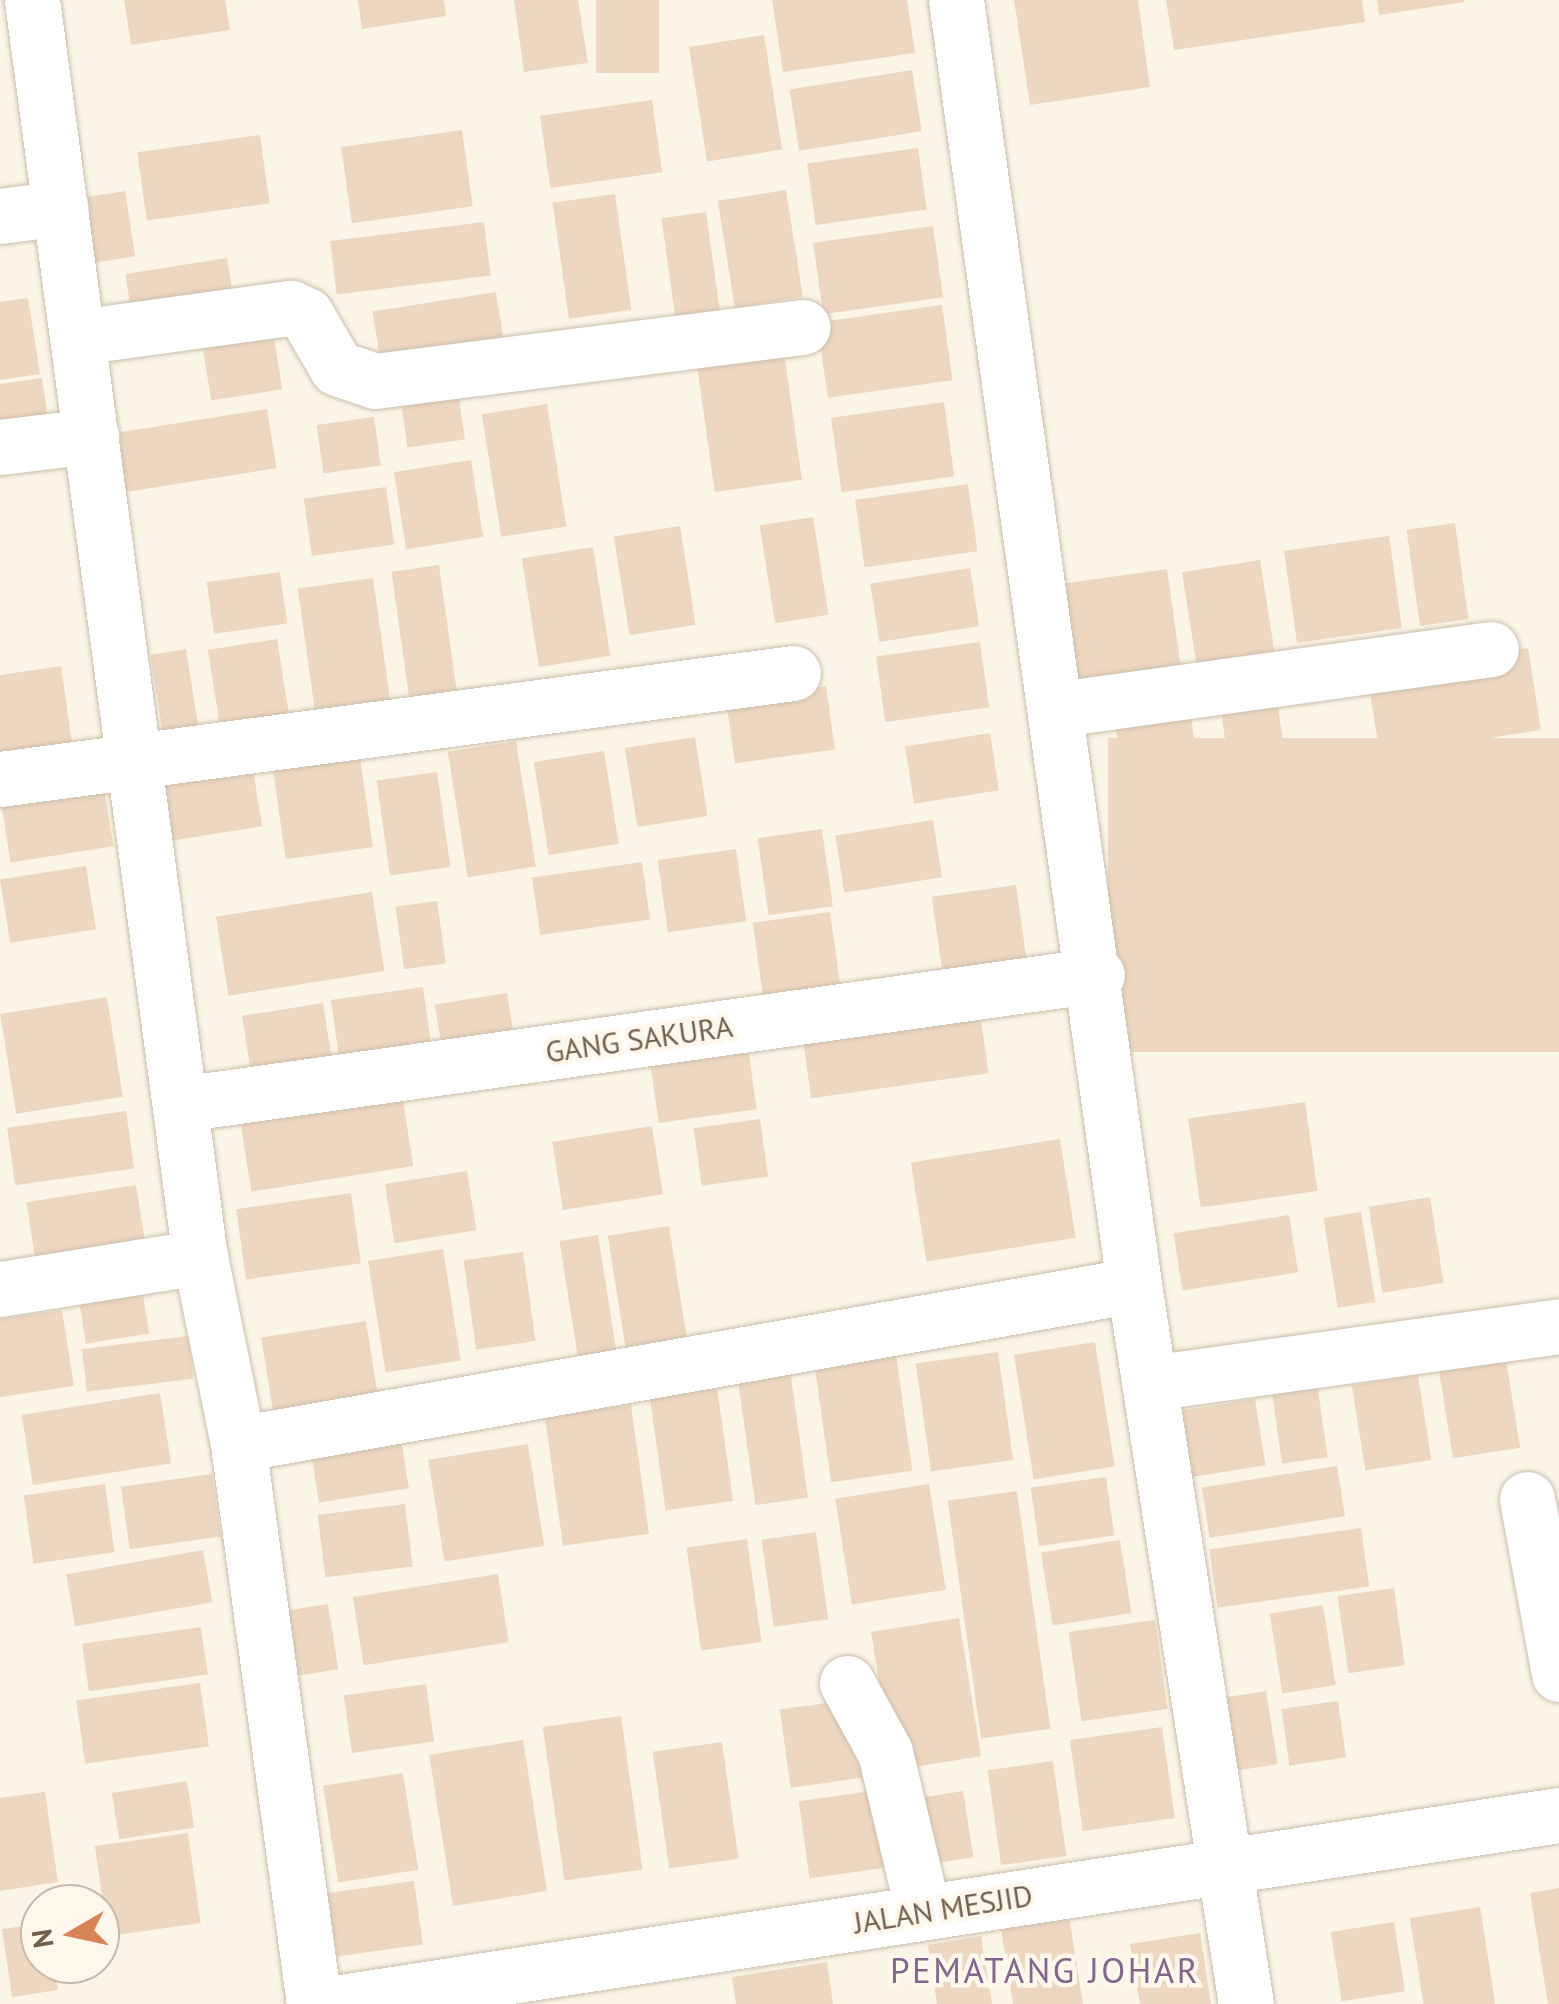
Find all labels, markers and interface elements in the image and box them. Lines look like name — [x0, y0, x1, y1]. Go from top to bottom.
street label: GANG SAKURA — [543, 1008, 735, 1070]
street label: JALAN MESJID — [851, 1877, 1035, 1941]
north arrow — [20, 1884, 120, 1984]
text: N — [22, 1926, 62, 1950]
district label: PEMATANG JOHAR — [890, 1949, 1200, 1991]

